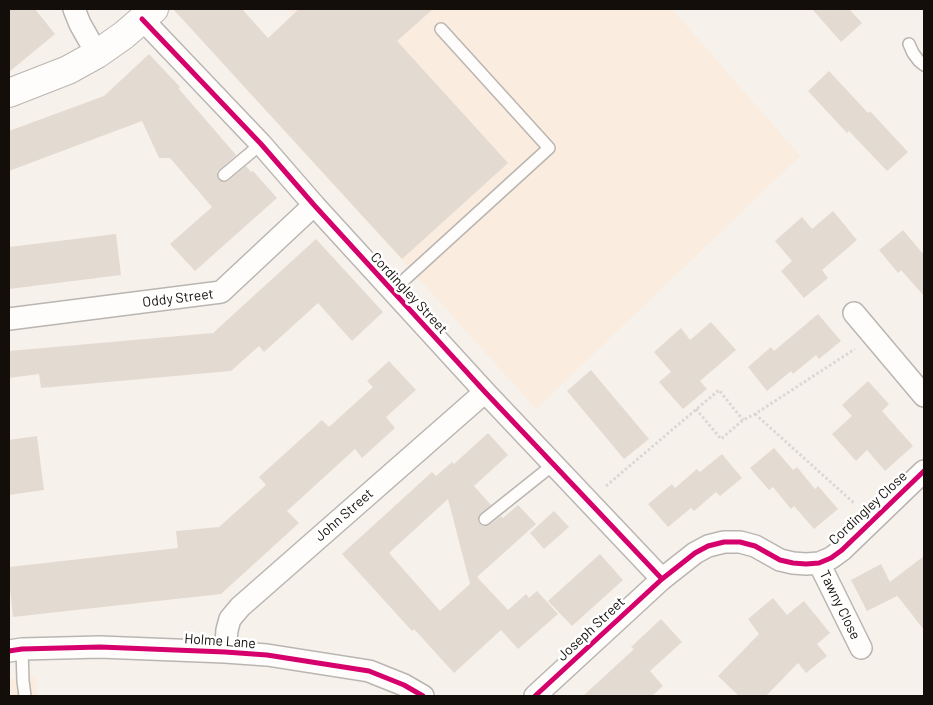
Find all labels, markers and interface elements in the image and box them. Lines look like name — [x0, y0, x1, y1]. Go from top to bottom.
street label: Cordingley Street — [367, 249, 451, 337]
street label: Oddy Street — [142, 285, 214, 311]
street label: Cordingley Close — [825, 468, 911, 548]
street label: John Street — [311, 485, 377, 545]
street label: Tawny Close — [816, 568, 864, 642]
street label: Joseph Street — [554, 593, 628, 665]
street label: Holme Lane — [184, 630, 256, 652]

